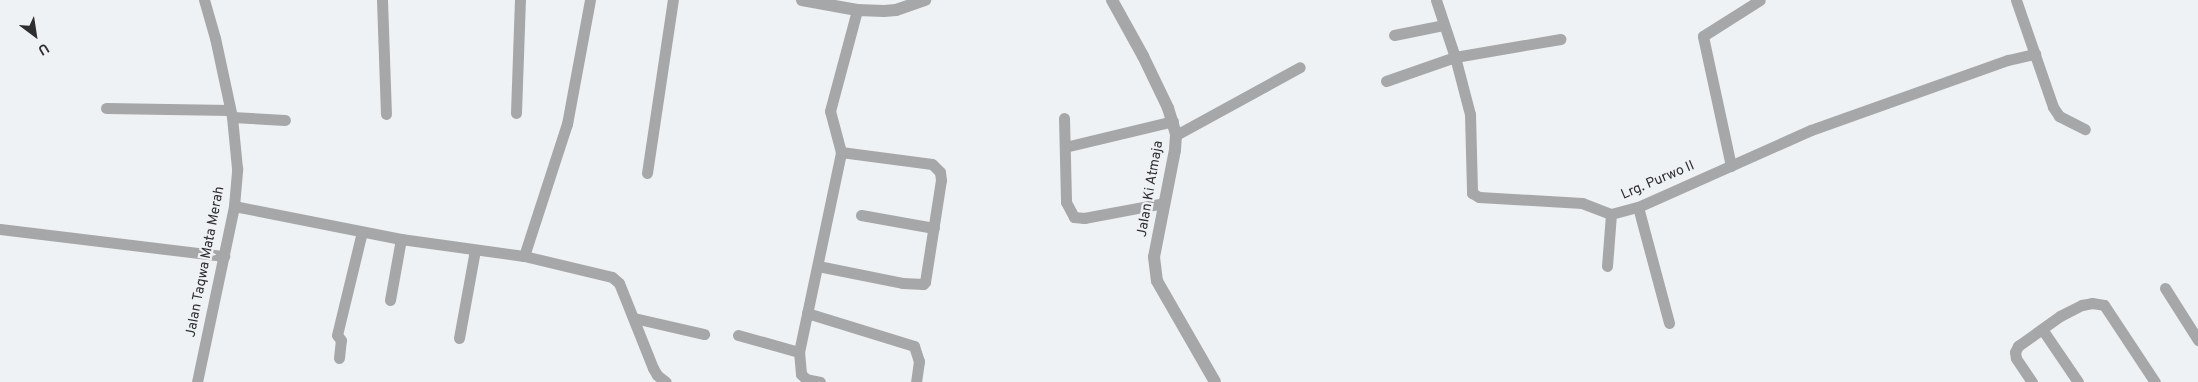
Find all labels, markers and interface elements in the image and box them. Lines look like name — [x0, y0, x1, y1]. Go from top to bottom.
north arrow — [10, 10, 60, 60]
text: U — [34, 38, 52, 58]
street label: Jalan Ki Atmaja — [1134, 139, 1168, 239]
street label: Lrg. Purwo II — [1619, 158, 1697, 204]
street label: Jalan Taqwa Mata Merah — [183, 185, 229, 339]

